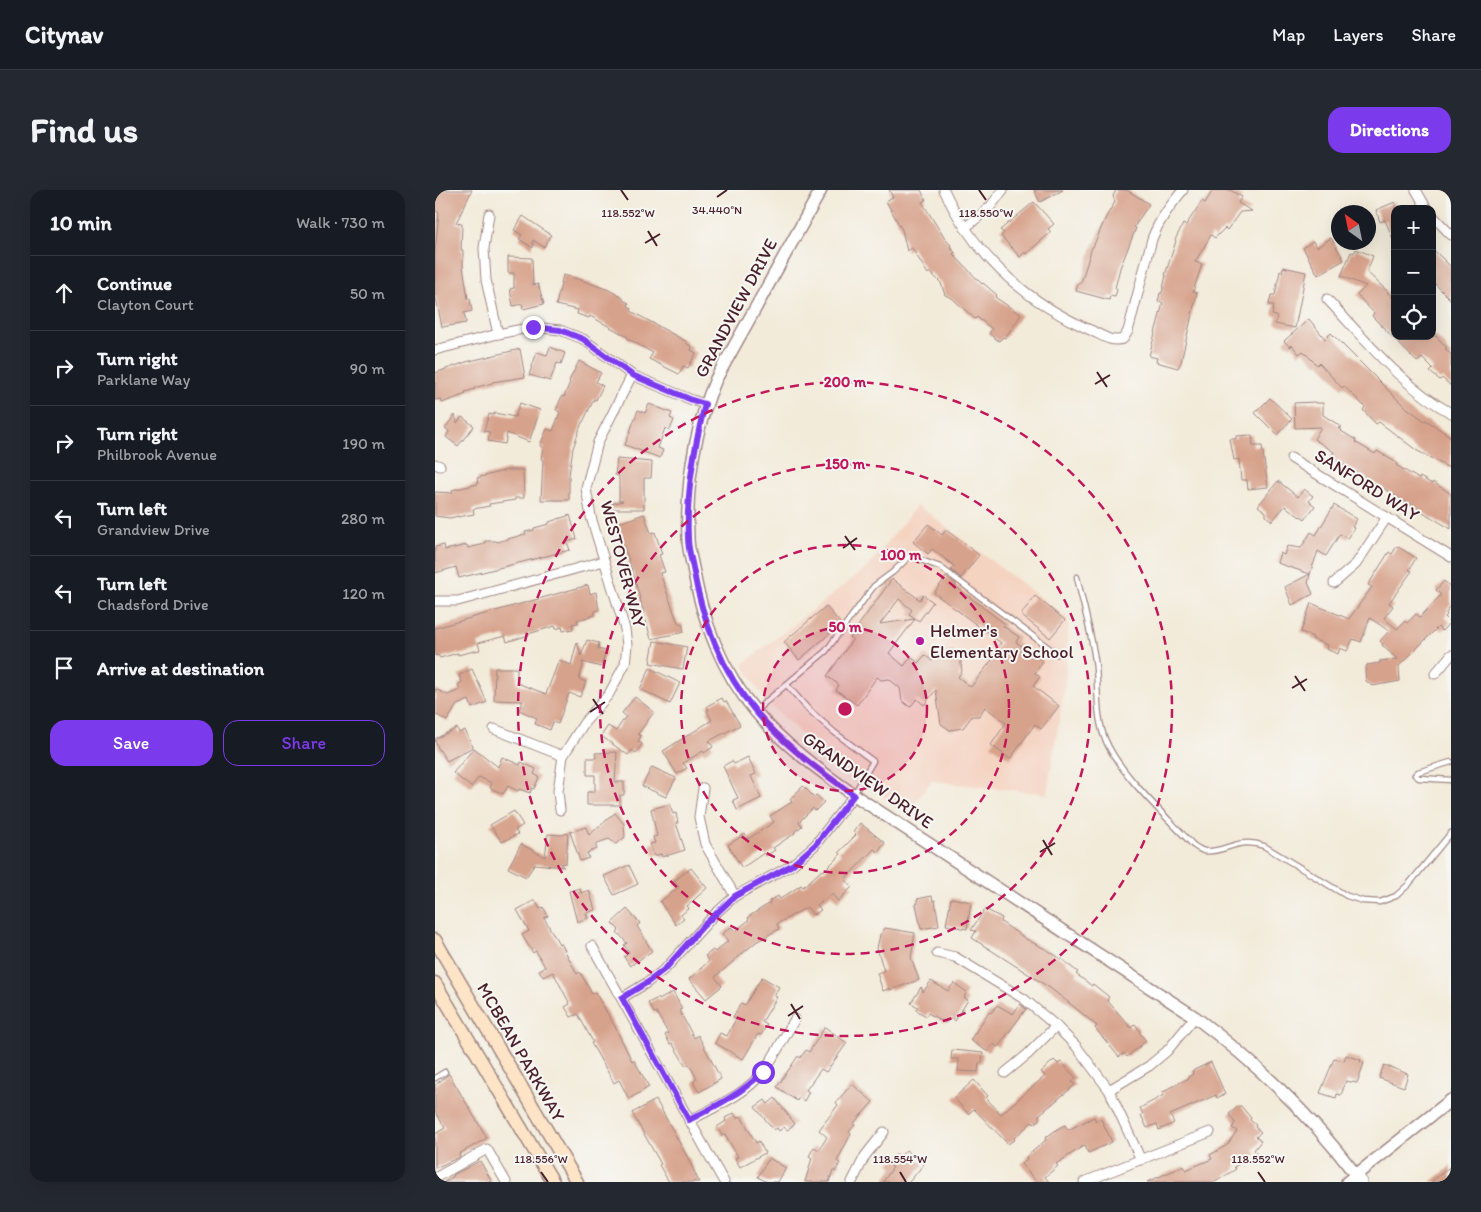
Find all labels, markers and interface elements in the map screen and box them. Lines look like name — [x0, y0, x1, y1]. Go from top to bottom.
text: Citynav — [25, 20, 103, 49]
text: Map — [1272, 24, 1305, 46]
text: Layers — [1333, 24, 1383, 46]
text: Share — [1411, 24, 1456, 46]
button: Directions — [1328, 107, 1451, 153]
text: Find us — [30, 109, 138, 151]
text: 34.440°N — [692, 203, 742, 217]
north arrow — [1331, 205, 1376, 250]
map controls — [1391, 205, 1436, 340]
button: + — [1391, 205, 1436, 250]
text: 118.552°W — [601, 206, 655, 220]
text: 118.550°W — [959, 206, 1013, 220]
text: 10 min — [50, 210, 112, 235]
text: Walk · 730 m — [296, 213, 385, 232]
street label: GRANDVIEW DRIVE — [690, 235, 782, 381]
button: − — [1391, 250, 1436, 295]
text: Continue — [97, 272, 172, 295]
icon: ahead — [50, 279, 78, 307]
text: 50 m — [350, 284, 385, 303]
text: Clayton Court — [97, 295, 194, 314]
button: locate — [1391, 295, 1436, 340]
route end — [522, 316, 545, 339]
text: Turn right — [97, 347, 178, 370]
icon: right — [50, 354, 78, 382]
text: 90 m — [350, 359, 385, 378]
text: Parklane Way — [97, 370, 190, 389]
text: 200 m — [824, 373, 867, 391]
text: Turn right — [97, 422, 178, 445]
icon: right — [50, 429, 78, 457]
text: 190 m — [342, 434, 385, 453]
street label: SANFORD WAY — [1311, 444, 1424, 526]
text: Philbrook Avenue — [97, 445, 217, 464]
text: 150 m — [825, 455, 865, 473]
text: Turn left — [97, 497, 167, 520]
street label: WESTOVER WAY — [595, 498, 651, 631]
icon: left — [50, 504, 78, 532]
text: 280 m — [341, 509, 385, 528]
text: Grandview Drive — [97, 520, 210, 539]
text: 100 m — [880, 546, 922, 564]
text: Turn left — [97, 572, 167, 595]
icon: left — [50, 579, 78, 607]
text: 120 m — [342, 584, 385, 603]
text: Chadsford Drive — [97, 595, 209, 614]
text: 50 m — [828, 618, 862, 636]
place label: Helmer's Elementary School — [930, 620, 1074, 663]
marker: Helmer's Elementary School — [914, 635, 926, 647]
icon: arrive — [50, 654, 78, 682]
text: Arrive at destination — [97, 657, 264, 680]
centre of rings — [836, 700, 854, 718]
button: Save — [50, 720, 213, 766]
button: Share — [223, 720, 385, 766]
street label: GRANDVIEW DRIVE — [798, 727, 938, 833]
street label: MCBEAN PARKWAY — [472, 979, 570, 1126]
route start — [752, 1061, 775, 1084]
text: 118.556°W — [514, 1152, 568, 1166]
text: 118.554°W — [873, 1152, 927, 1166]
text: 118.552°W — [1231, 1152, 1285, 1166]

